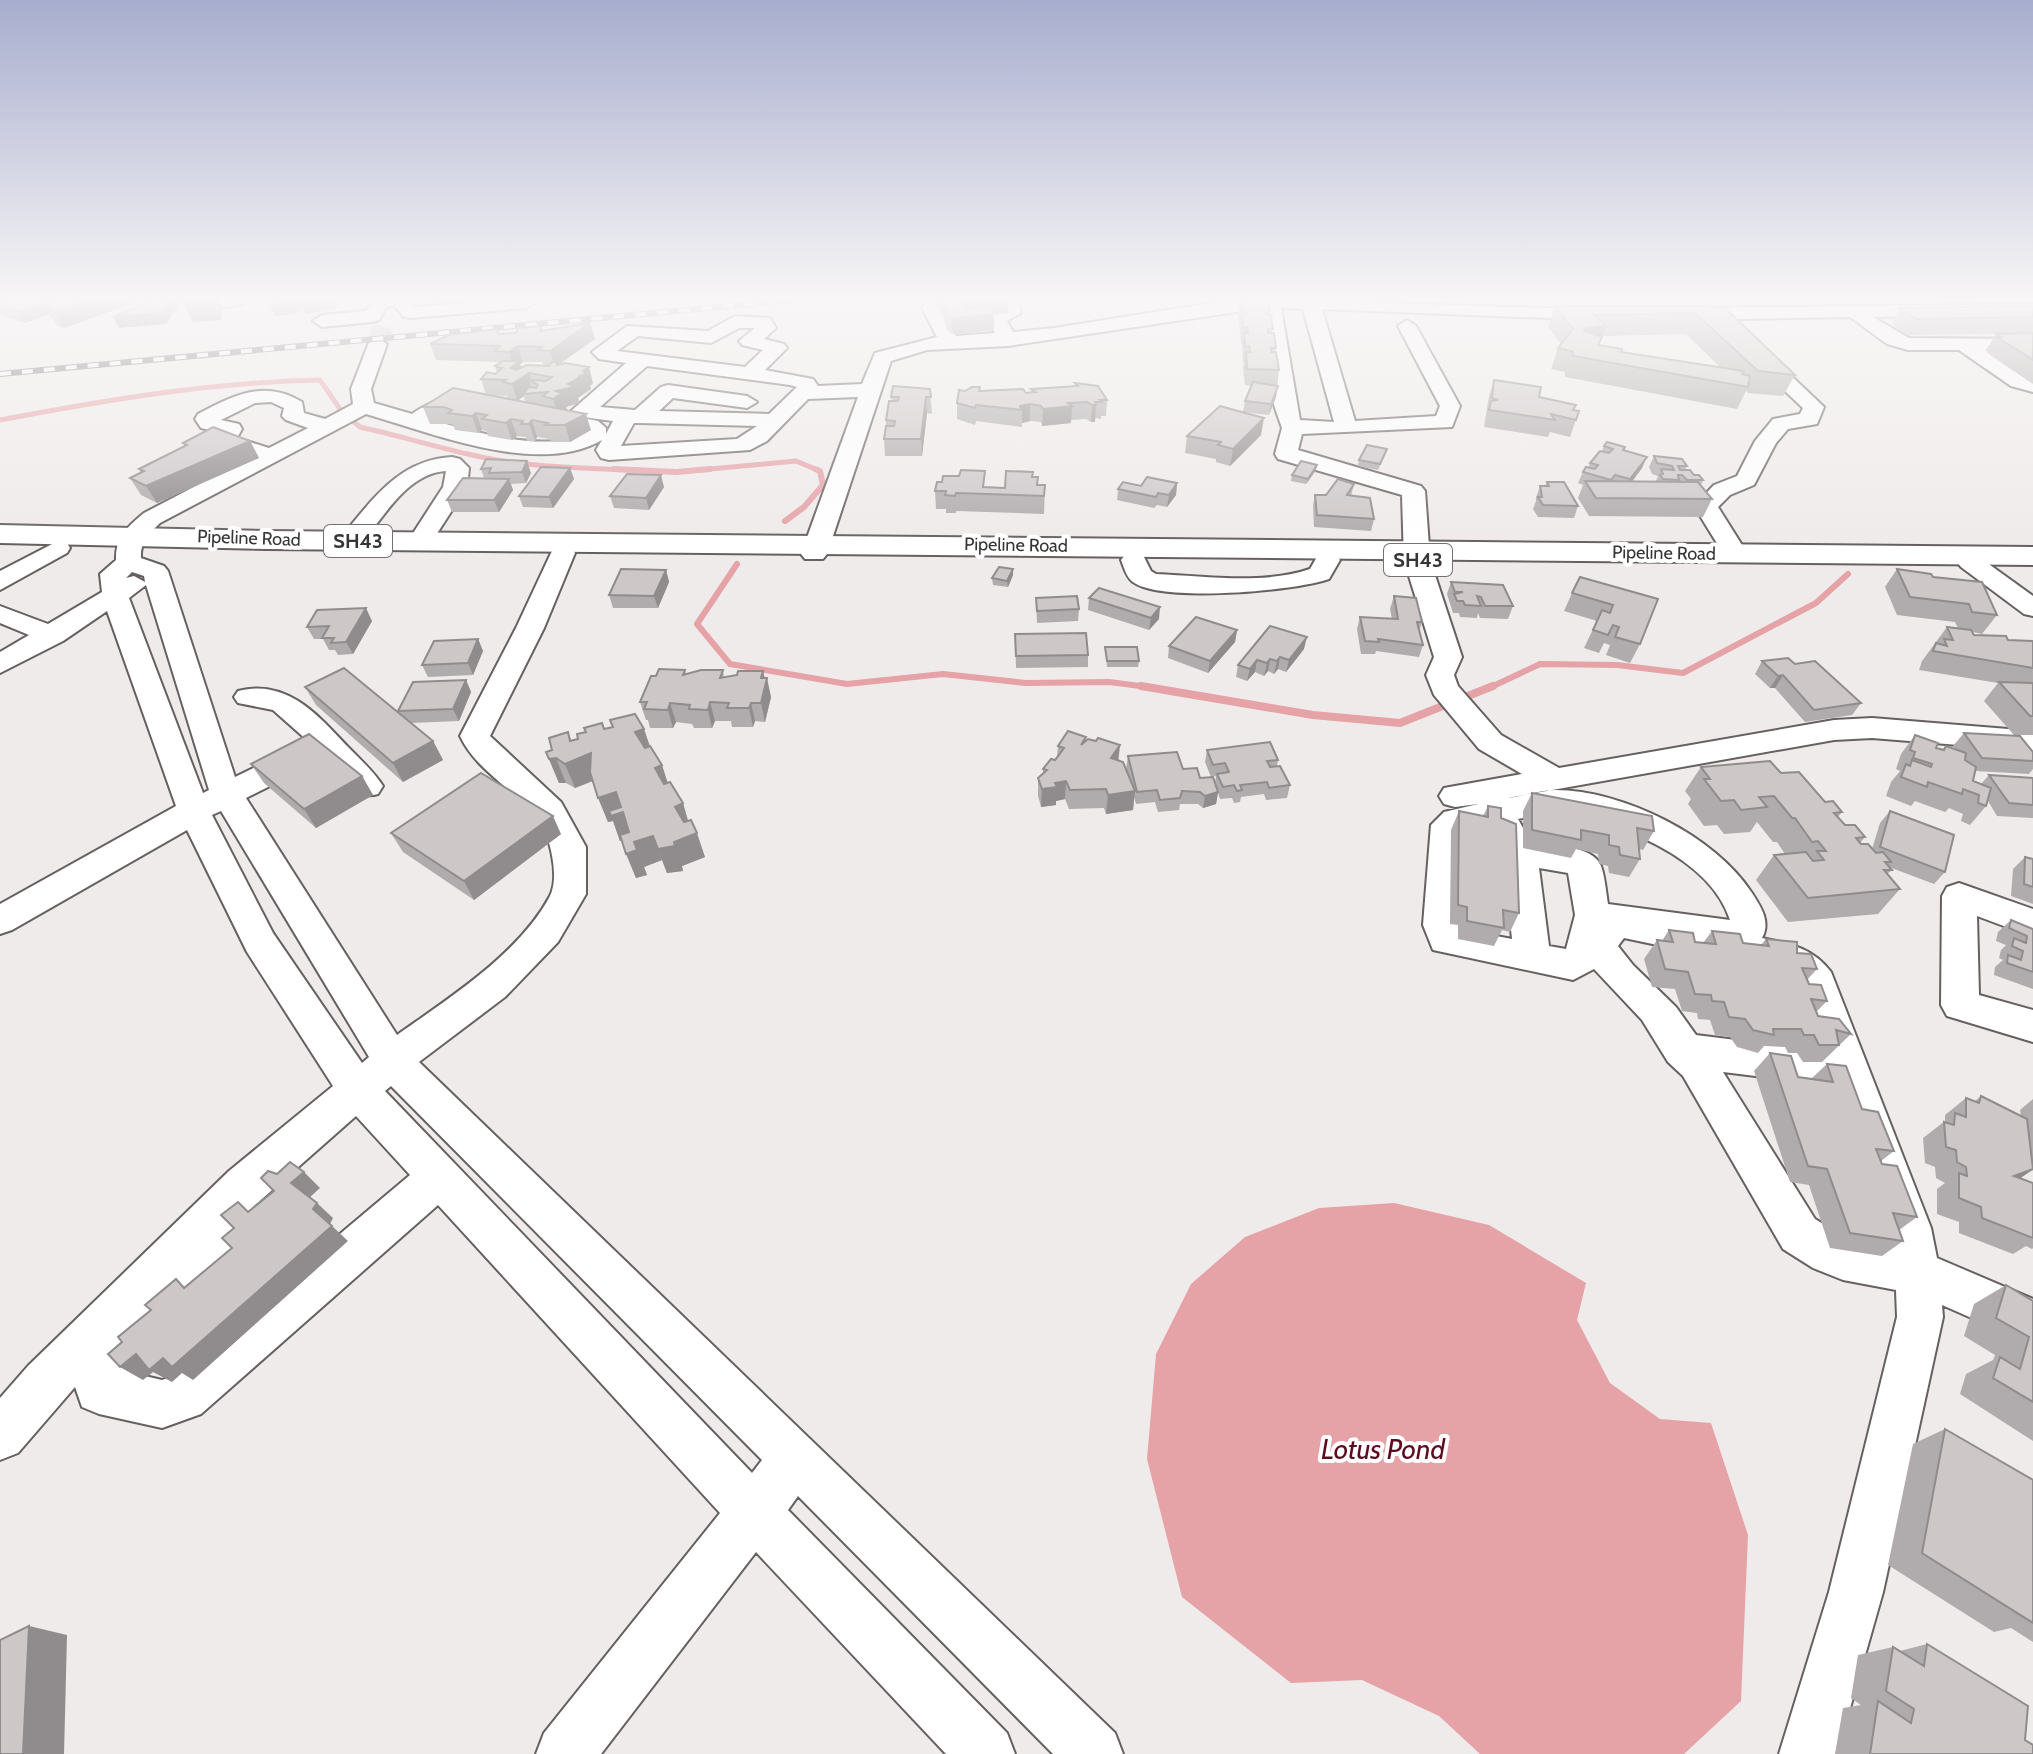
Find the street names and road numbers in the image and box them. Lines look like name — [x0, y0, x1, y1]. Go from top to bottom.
street label: Pipeline Road — [197, 525, 301, 551]
road number: SH43 — [324, 525, 392, 557]
street label: Pipeline Road — [964, 533, 1068, 557]
street label: Pipeline Road — [1612, 541, 1716, 565]
road number: SH43 — [1384, 544, 1452, 576]

